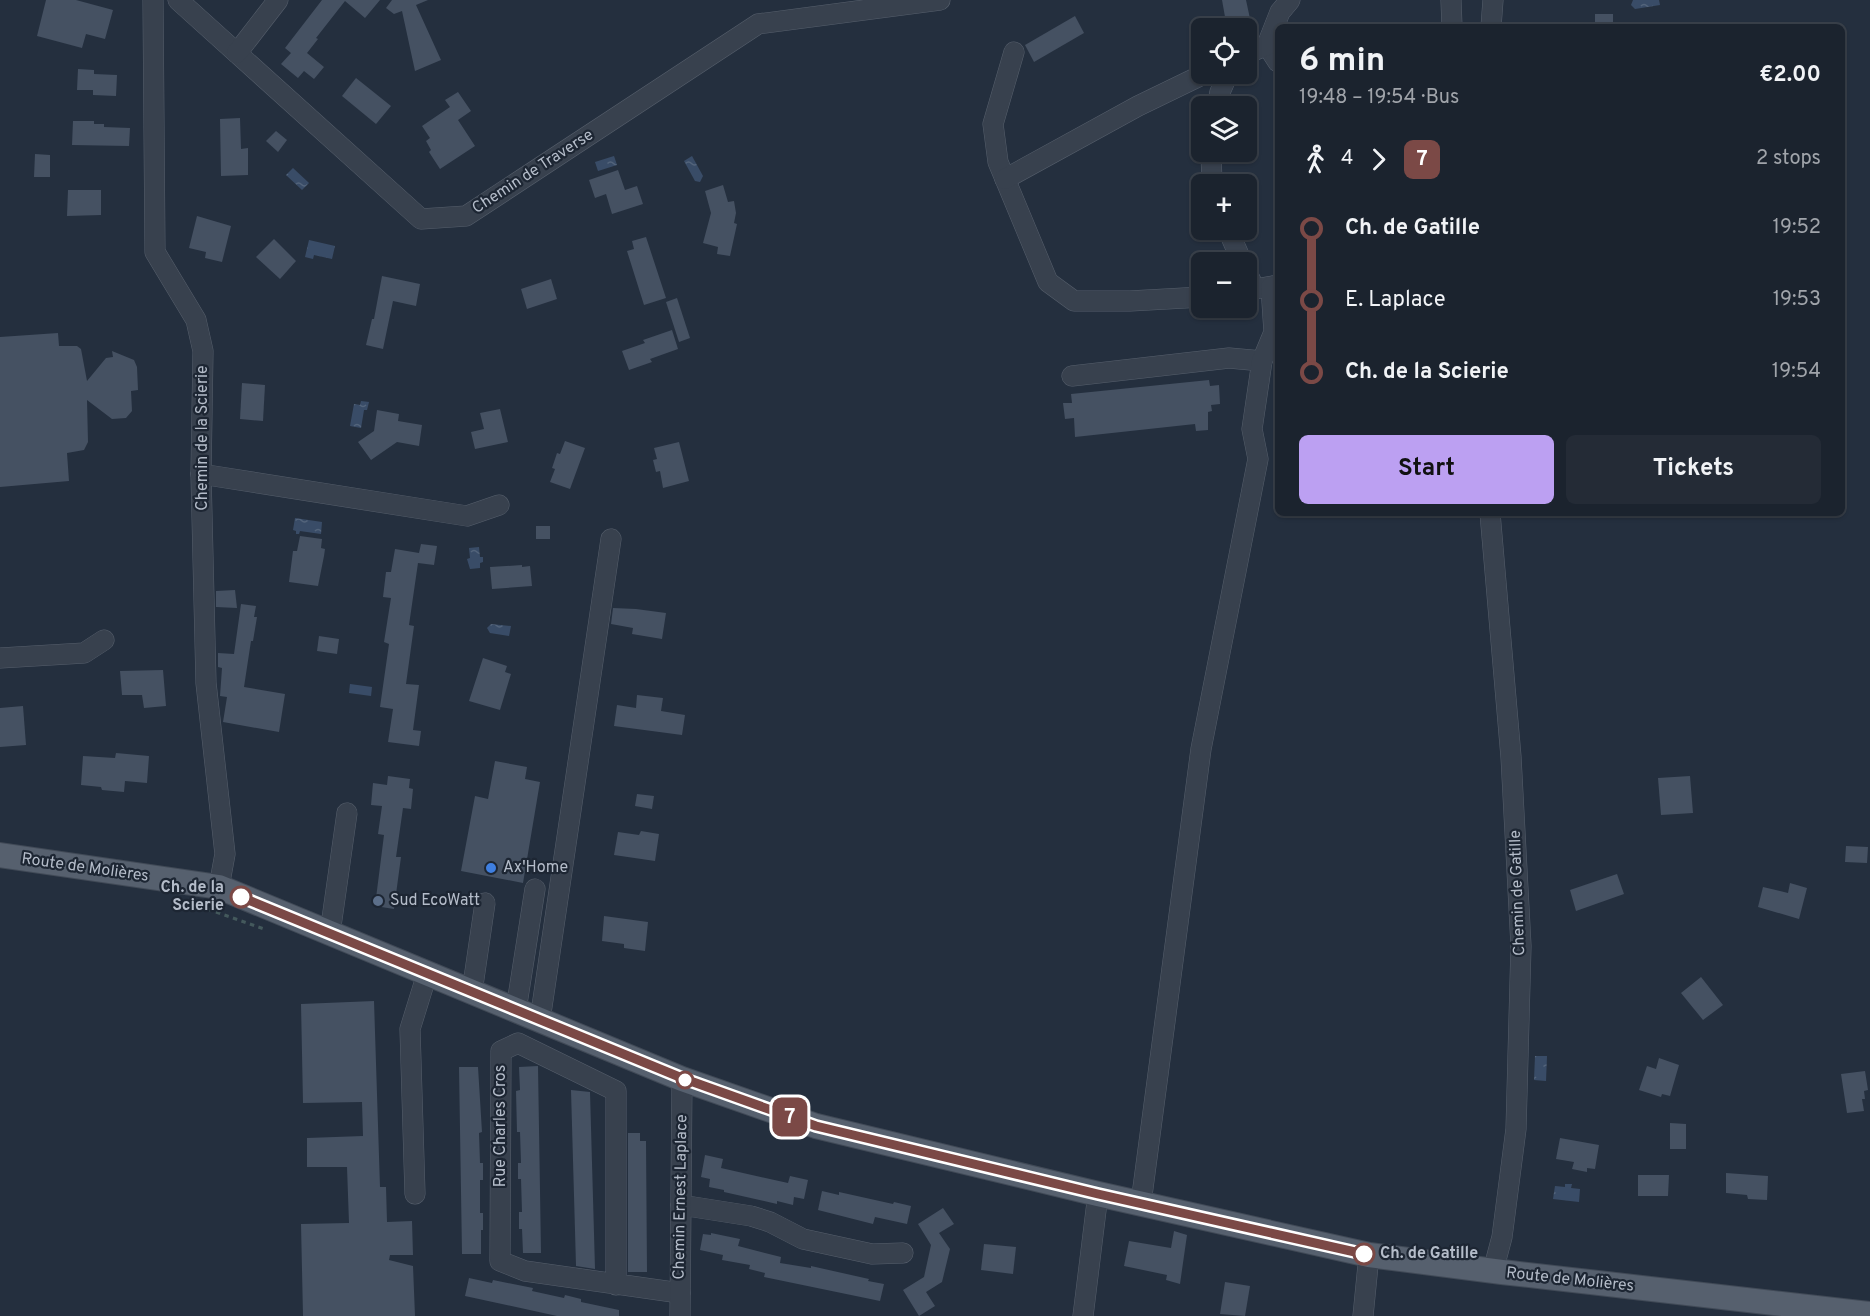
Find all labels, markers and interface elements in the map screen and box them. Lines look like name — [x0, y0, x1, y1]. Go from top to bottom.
map controls — [1191, 18, 1257, 318]
button: locate — [1191, 18, 1257, 84]
text: 6 min — [1299, 41, 1385, 83]
text: €2.00 — [1759, 62, 1821, 89]
text: 19:48 – 19:54 · Bus — [1299, 85, 1459, 111]
button: layers — [1191, 96, 1257, 162]
street label: Chemin de Traverse — [469, 125, 597, 219]
icon: walk — [1299, 143, 1332, 176]
icon: forward — [1362, 143, 1395, 176]
text: 4 — [1341, 146, 1353, 172]
text: 7 — [1416, 146, 1428, 173]
text: 2 stops — [1756, 146, 1821, 172]
button: + — [1191, 174, 1257, 240]
text: Ch. de Gatille — [1345, 215, 1480, 242]
text: 19:52 — [1773, 215, 1821, 241]
button: − — [1191, 252, 1257, 318]
text: E. Laplace — [1345, 287, 1446, 314]
text: 19:53 — [1773, 287, 1821, 313]
text: Ch. de la Scierie — [1345, 359, 1509, 386]
text: 19:54 — [1772, 359, 1821, 385]
street label: Chemin de la Scierie — [193, 365, 213, 511]
button: Start — [1299, 435, 1554, 504]
button: Tickets — [1566, 435, 1821, 504]
street label: Chemin de Gatille — [1506, 830, 1530, 956]
street label: Route de Molières — [20, 849, 150, 887]
place label: Ax'Home — [503, 858, 568, 878]
marker: Ax'Home — [484, 861, 498, 875]
place label: Ch. de la Scierie — [161, 878, 224, 916]
marker: Ch. de la Scierie — [230, 886, 252, 908]
place label: Sud EcoWatt — [390, 891, 480, 911]
marker: Sud EcoWatt — [371, 894, 385, 908]
street label: Rue Charles Cros — [491, 1065, 511, 1187]
unlabelled marker — [676, 1071, 694, 1089]
line badge: 7 — [770, 1098, 810, 1136]
text: 7 — [784, 1104, 796, 1131]
street label: Chemin Ernest Laplace — [670, 1114, 692, 1280]
marker: Ch. de Gatille — [1353, 1243, 1375, 1265]
place label: Ch. de Gatille — [1380, 1244, 1478, 1264]
street label: Route de Molières — [1505, 1263, 1635, 1297]

